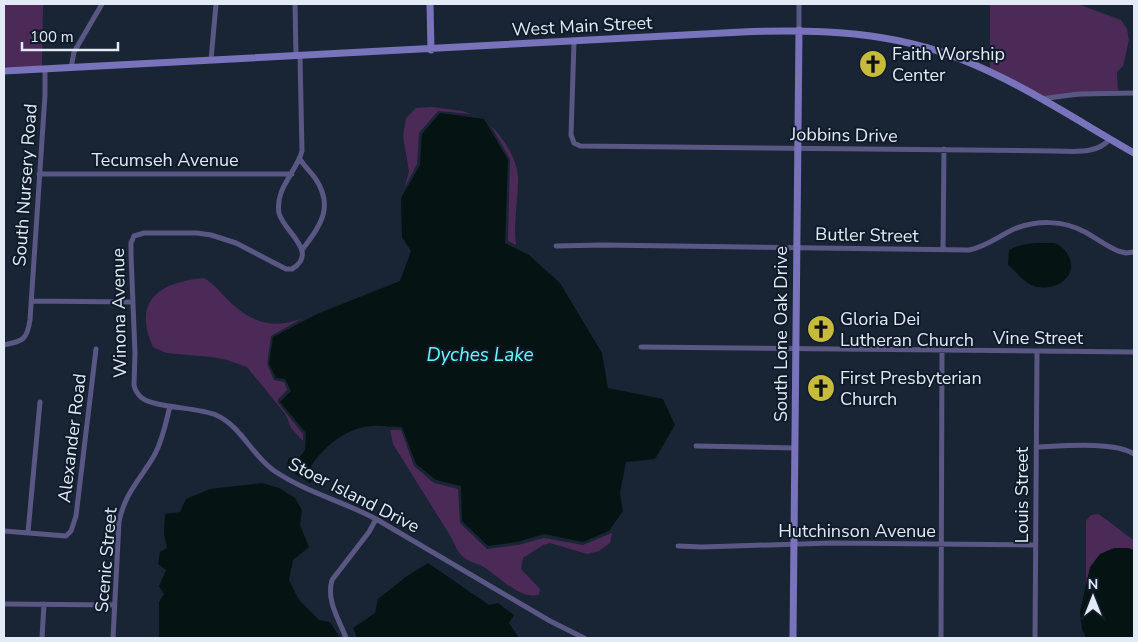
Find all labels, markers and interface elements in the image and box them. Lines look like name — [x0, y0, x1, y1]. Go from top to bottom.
street label: West Main Street — [511, 10, 654, 42]
scale bar — [22, 20, 119, 52]
text: 100 m — [30, 27, 74, 47]
place label: Faith Worship Center — [892, 42, 1005, 87]
church icon: Faith Worship Center — [858, 49, 888, 79]
street label: South Nursery Road — [7, 103, 43, 267]
street label: Jobbins Drive — [789, 122, 898, 148]
street label: Tecumseh Avenue — [91, 148, 239, 172]
street label: Butler Street — [815, 222, 920, 248]
street label: South Lone Oak Drive — [769, 246, 793, 422]
street label: Winona Avenue — [106, 248, 132, 378]
place label: Gloria Dei Lutheran Church — [840, 307, 974, 352]
church icon: Gloria Dei Lutheran Church — [806, 314, 836, 344]
street label: Vine Street — [992, 326, 1084, 350]
water label: Dyches Lake — [426, 342, 534, 368]
place label: First Presbyterian Church — [840, 366, 982, 411]
street label: Alexander Road — [52, 372, 92, 504]
church icon: First Presbyterian Church — [806, 373, 836, 403]
street label: Louis Street — [1010, 446, 1034, 543]
street label: Stoer Island Drive — [284, 452, 424, 538]
street label: Scenic Street — [89, 506, 123, 613]
street label: Hutchinson Avenue — [778, 519, 936, 543]
north arrow — [1068, 572, 1118, 622]
text: N — [1088, 575, 1098, 594]

